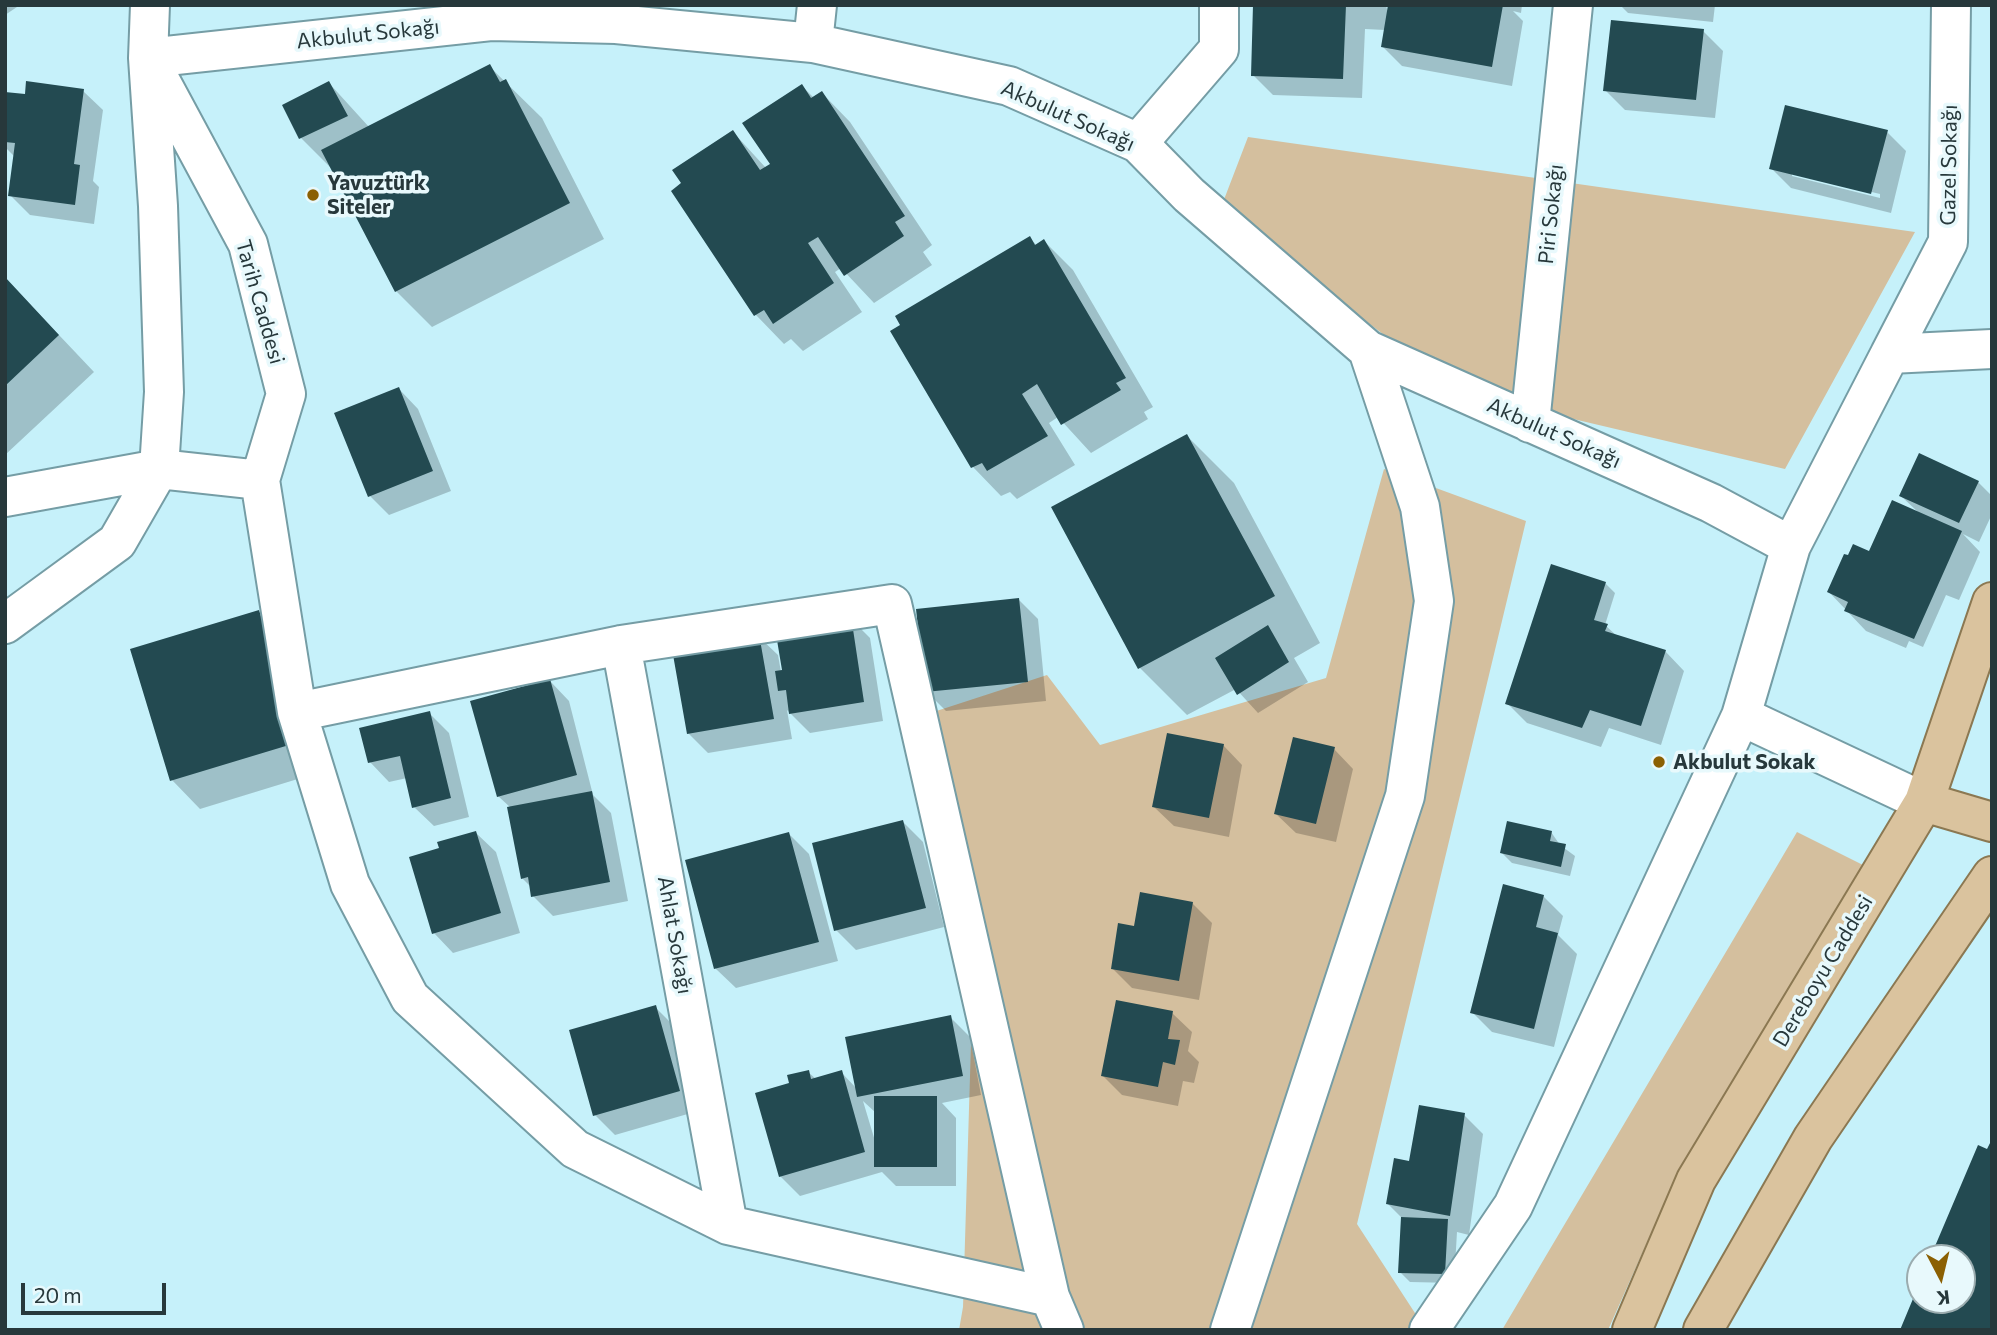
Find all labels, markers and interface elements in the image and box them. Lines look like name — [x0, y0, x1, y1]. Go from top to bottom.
street label: Akbulut Sokağı — [295, 14, 441, 54]
street label: Akbulut Sokağı — [997, 75, 1139, 157]
street label: Gazel Sokağı — [1935, 104, 1963, 226]
street label: Piri Sokağı — [1533, 163, 1569, 265]
place label: Yavuztürk Siteler — [327, 170, 426, 220]
marker: Yavuztürk Siteler — [305, 187, 321, 203]
street label: Tarih Caddesi — [230, 237, 290, 367]
street label: Akbulut Sokağı — [1483, 392, 1625, 474]
place label: Akbulut Sokak — [1673, 749, 1815, 775]
marker: Akbulut Sokak — [1651, 754, 1667, 770]
street label: Ahlat Sokağı — [652, 874, 698, 996]
street label: Dereboyu Caddesi — [1768, 891, 1878, 1051]
north arrow — [1906, 1244, 1976, 1314]
scale bar — [24, 1268, 170, 1312]
text: 20 m — [34, 1282, 82, 1307]
text: K — [1935, 1286, 1951, 1311]

